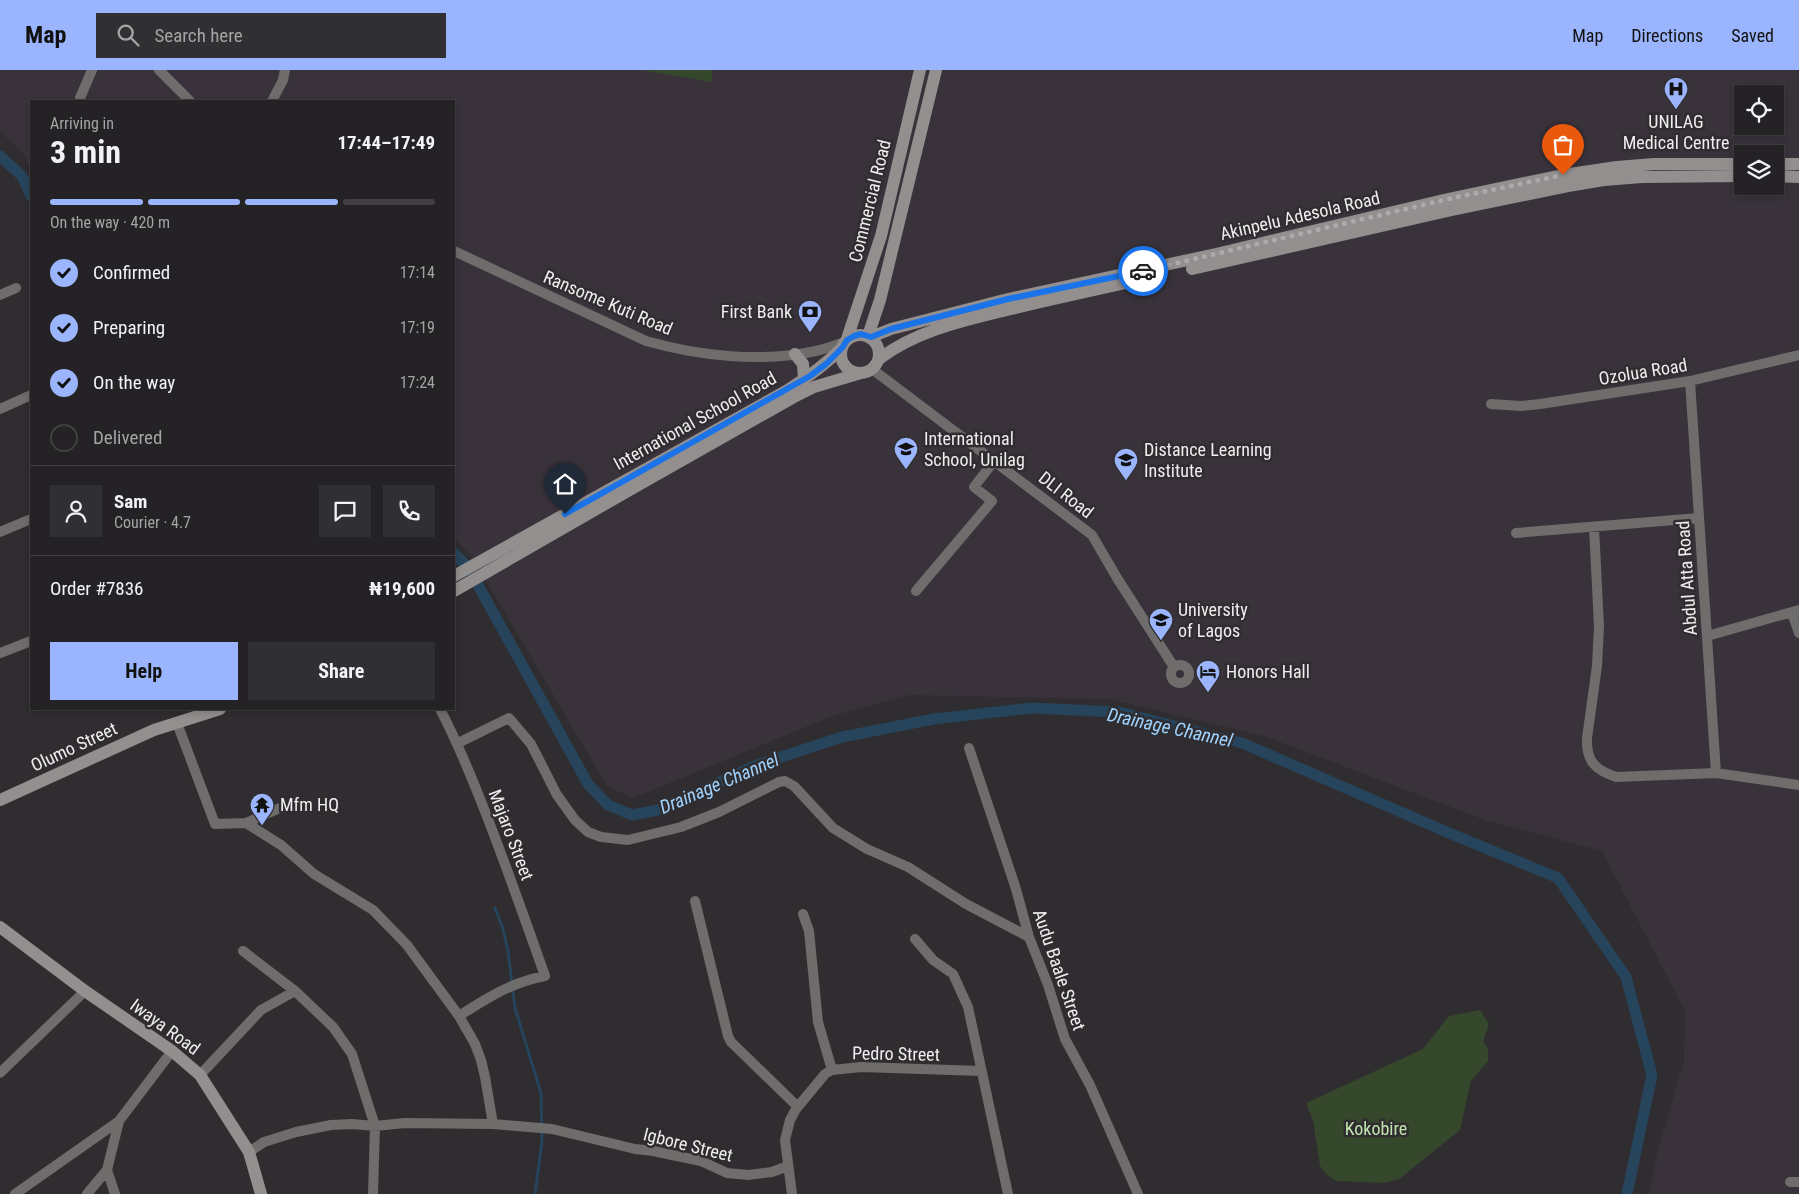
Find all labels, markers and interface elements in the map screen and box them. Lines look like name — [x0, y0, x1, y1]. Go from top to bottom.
search box — [96, 13, 446, 58]
text: Map — [25, 21, 66, 49]
icon: search — [114, 21, 142, 49]
text: Search here — [154, 24, 243, 47]
text: Map — [1572, 25, 1603, 46]
text: Directions — [1631, 25, 1703, 46]
text: Saved — [1731, 25, 1774, 46]
hospital icon: UNILAG Medical Centre — [1663, 76, 1689, 110]
map controls — [1734, 85, 1784, 195]
button: locate — [1734, 85, 1784, 135]
place label: UNILAG Medical Centre — [1623, 111, 1729, 153]
text: Arriving in — [50, 114, 114, 133]
pin — [1542, 124, 1584, 175]
text: 17:44–17:49 — [337, 131, 435, 154]
icon: bag — [1549, 131, 1577, 159]
text: 3 min — [50, 133, 121, 171]
street label: Commercial Road — [844, 137, 895, 264]
button: layers — [1734, 145, 1784, 195]
street label: Akinpelu Adesola Road — [1218, 187, 1382, 244]
text: On the way · 420 m — [50, 213, 170, 232]
courier — [1118, 246, 1168, 296]
icon: car — [1129, 257, 1157, 285]
icon: check — [50, 259, 78, 287]
text: Confirmed — [93, 261, 170, 284]
text: 17:14 — [400, 263, 435, 282]
street label: Ransome Kuti Road — [540, 266, 676, 339]
bank icon: First Bank — [797, 299, 823, 333]
place label: First Bank — [721, 301, 792, 322]
icon: check — [50, 314, 78, 342]
text: Preparing — [93, 316, 165, 339]
text: 17:19 — [400, 318, 435, 337]
street label: Ozolua Road — [1597, 354, 1689, 389]
street label: International School Road — [610, 367, 780, 474]
icon: check — [50, 369, 78, 397]
text: On the way — [93, 371, 175, 394]
text: 17:24 — [400, 373, 435, 392]
text: Delivered — [93, 426, 162, 449]
place label: International School, Unilag — [924, 428, 1025, 470]
school or university icon: International School, Unilag — [893, 436, 919, 470]
place label: Distance Learning Institute — [1144, 439, 1272, 481]
school or university icon: Distance Learning Institute — [1113, 447, 1139, 481]
pin — [544, 463, 586, 514]
street label: DLI Road — [1035, 467, 1098, 522]
icon: home — [551, 470, 579, 498]
button: person — [50, 485, 102, 537]
button: chat — [319, 485, 371, 537]
button: phone — [383, 485, 435, 537]
text: Sam — [114, 490, 147, 513]
text: Courier · 4.7 — [114, 513, 191, 532]
street label: Abdul Atta Road — [1672, 520, 1701, 636]
text: Order #7836 — [50, 577, 143, 600]
text: ₦19,600 — [369, 577, 435, 600]
place label: University of Lagos — [1178, 599, 1248, 641]
school or university icon: University of Lagos — [1148, 607, 1174, 641]
button: Help — [50, 642, 238, 700]
button: Share — [248, 642, 435, 700]
hotel icon: Honors Hall — [1195, 659, 1221, 693]
place label: Honors Hall — [1226, 661, 1310, 682]
water label: Drainage Channel — [1105, 703, 1235, 752]
street label: Olumo Street — [27, 717, 120, 776]
water label: Drainage Channel — [656, 748, 783, 819]
street label: Majaro Street — [485, 786, 538, 883]
temple icon: Mfm HQ — [249, 792, 275, 826]
place label: Mfm HQ — [280, 794, 339, 815]
street label: Audu Baale Street — [1029, 907, 1090, 1033]
street label: Iwaya Road — [126, 994, 204, 1059]
street label: Pedro Street — [852, 1042, 940, 1065]
park label: Kokobire — [1345, 1118, 1407, 1139]
street label: Igbore Street — [641, 1123, 735, 1166]

